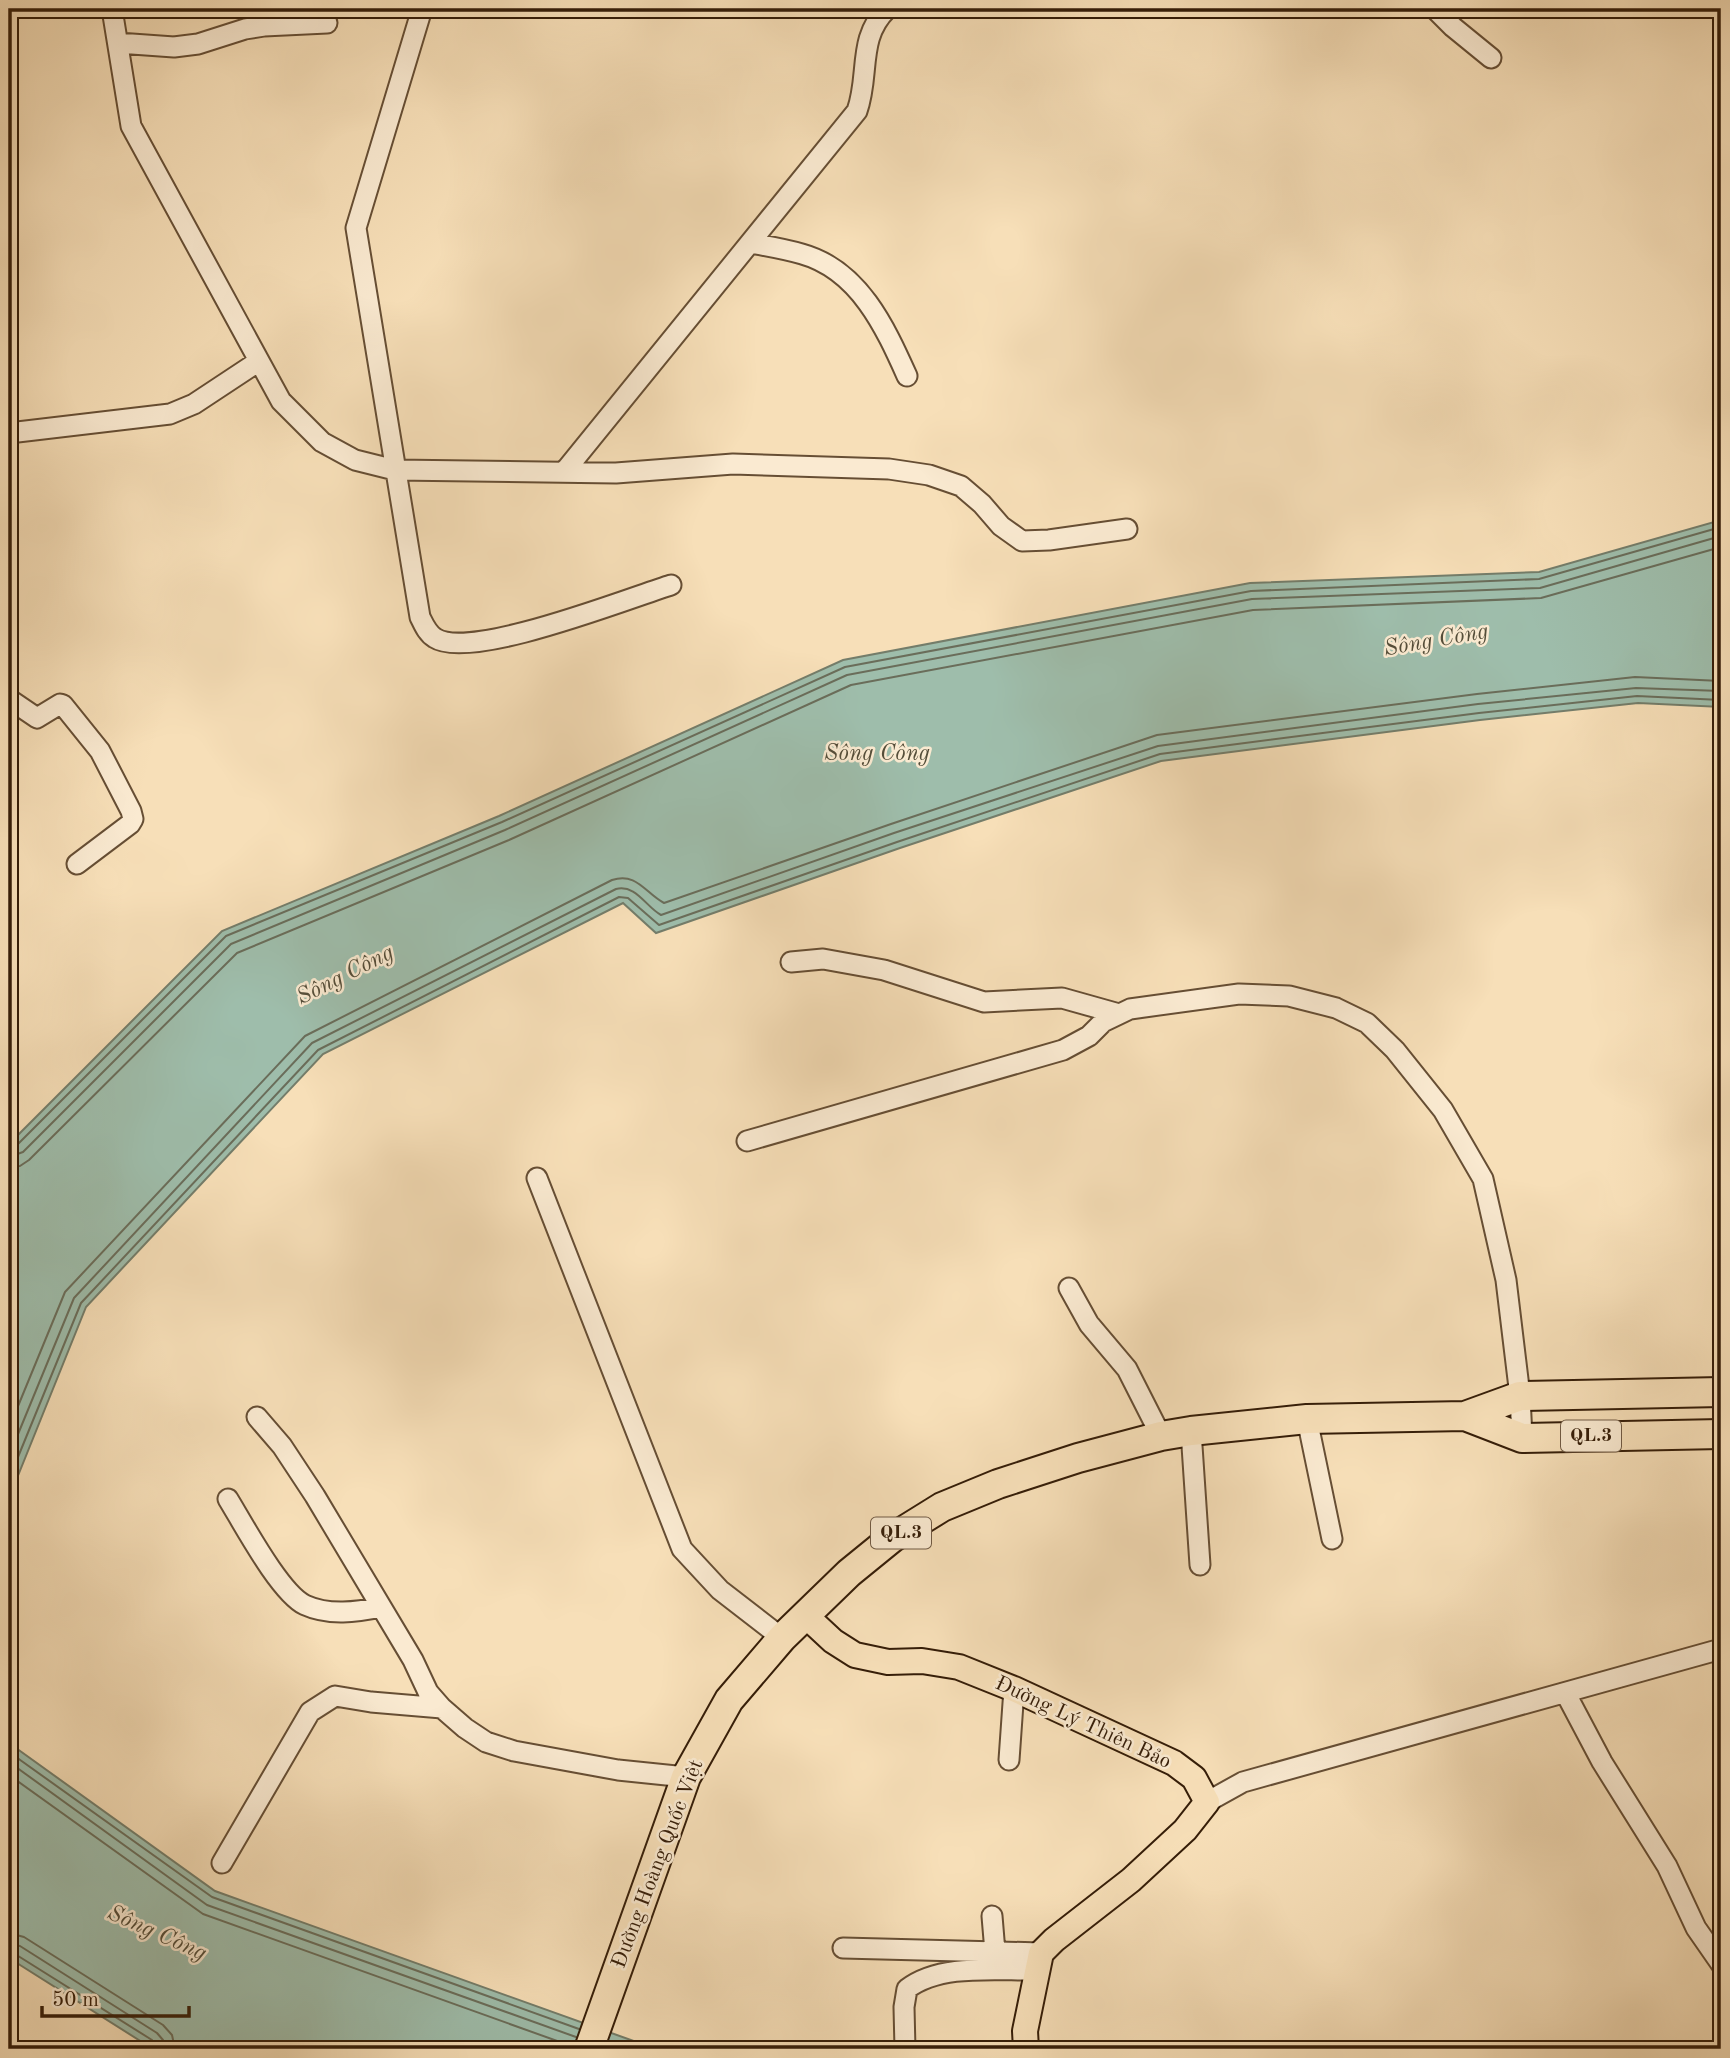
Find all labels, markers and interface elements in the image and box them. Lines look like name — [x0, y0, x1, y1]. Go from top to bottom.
water label: Sông Công — [1382, 619, 1490, 661]
water label: Sông Công — [824, 742, 930, 766]
water label: Sông Công — [293, 941, 398, 1010]
road number: QL.3 — [1561, 1420, 1621, 1452]
road number: QL.3 — [871, 1518, 931, 1548]
street label: Đường Lý Thiên Bảo — [992, 1673, 1174, 1773]
street label: Đường Hoàng Quốc Việt — [608, 1756, 708, 1971]
water label: Sông Công — [104, 1901, 210, 1966]
scale bar — [42, 1974, 189, 2018]
text: 50 m — [52, 1990, 99, 2011]

